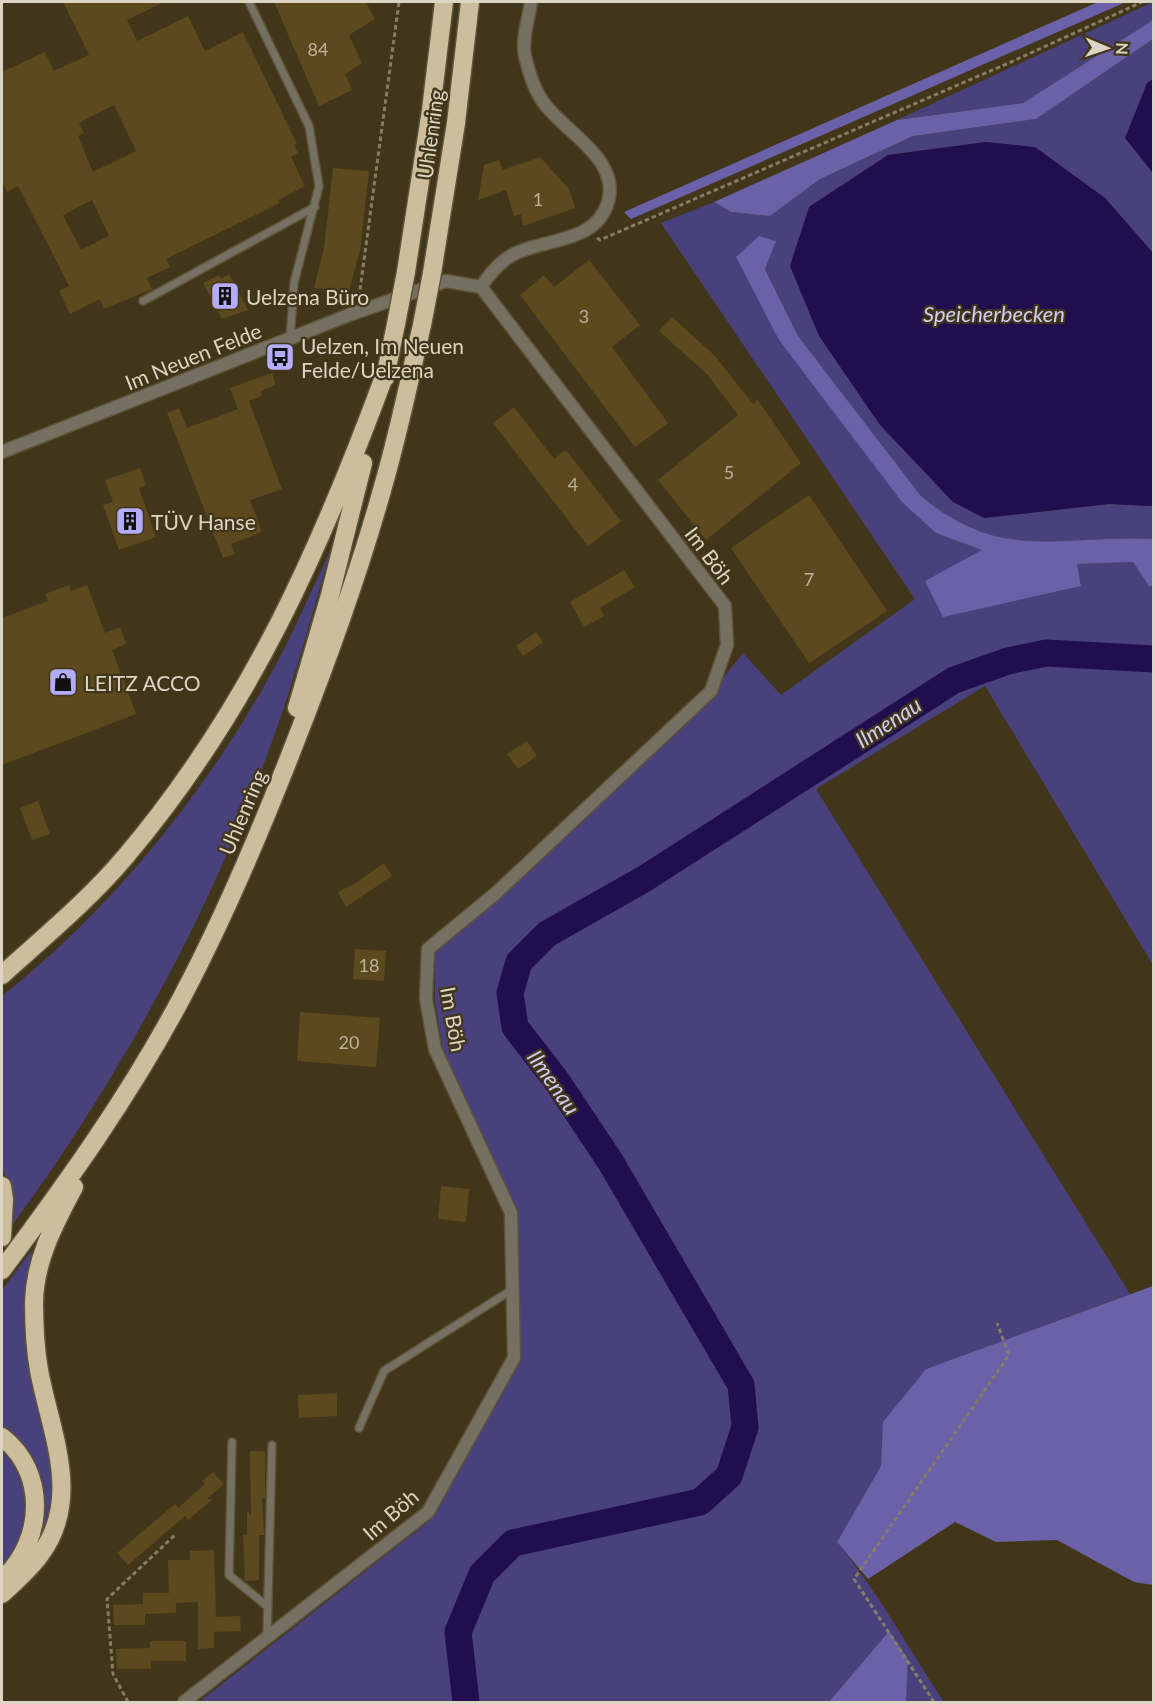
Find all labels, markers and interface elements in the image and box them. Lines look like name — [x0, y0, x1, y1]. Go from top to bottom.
north arrow — [1077, 18, 1137, 78]
house number: 84 — [308, 38, 328, 60]
text: N — [1113, 42, 1132, 55]
street label: Uhlenring — [411, 88, 449, 180]
house number: 1 — [533, 188, 543, 210]
building icon: Uelzena Büro — [209, 280, 241, 312]
place label: Uelzena Büro — [246, 284, 369, 309]
water label: Speicherbecken — [923, 300, 1065, 327]
house number: 3 — [579, 305, 589, 327]
street label: Im Neuen Felde — [121, 317, 265, 395]
place label: Uelzen, Im Neuen Felde/Uelzena — [301, 333, 464, 382]
bus stop icon: Uelzen, Im Neuen Felde/Uelzena — [264, 341, 296, 373]
house number: 5 — [724, 461, 734, 483]
house number: 4 — [568, 473, 578, 495]
building icon: TÜV Hanse — [114, 505, 146, 537]
place label: TÜV Hanse — [151, 509, 256, 534]
street label: Im Böh — [680, 521, 740, 589]
house number: 7 — [804, 568, 814, 590]
shop icon: LEITZ ACCO — [47, 666, 79, 698]
place label: LEITZ ACCO — [84, 670, 201, 695]
water label: Ilmenau — [850, 691, 926, 753]
street label: Uhlenring — [213, 766, 271, 858]
house number: 18 — [359, 954, 379, 976]
street label: Im Böh — [436, 985, 472, 1053]
house number: 20 — [339, 1031, 359, 1053]
water label: Ilmenau — [522, 1044, 586, 1120]
street label: Im Böh — [357, 1483, 423, 1545]

